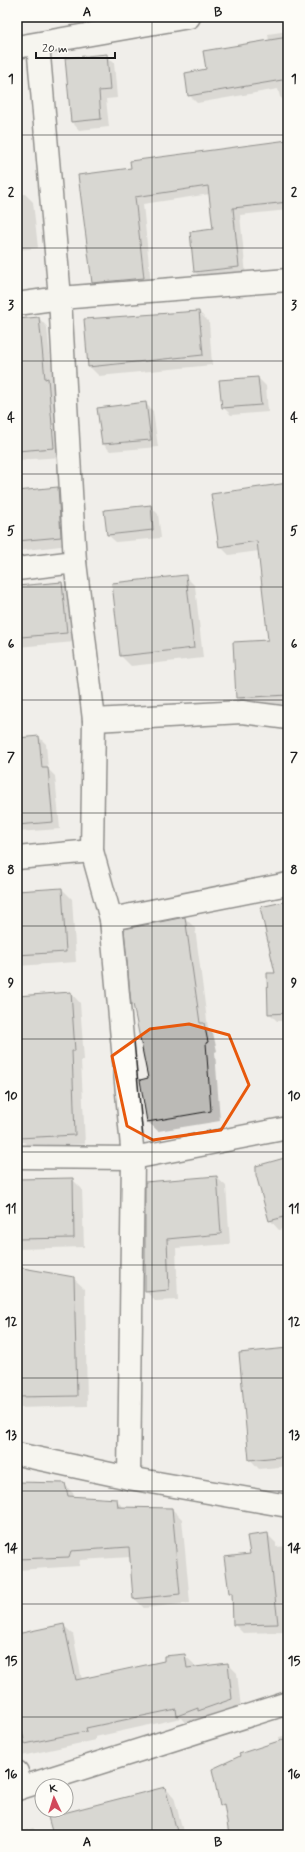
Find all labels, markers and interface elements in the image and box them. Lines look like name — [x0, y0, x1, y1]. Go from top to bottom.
text: A — [83, 4, 91, 21]
text: B — [214, 4, 223, 21]
scale bar — [36, 34, 115, 60]
text: 20 m — [42, 41, 68, 57]
text: 1 — [8, 71, 14, 88]
text: 1 — [291, 71, 297, 88]
text: 2 — [8, 184, 15, 201]
text: 2 — [291, 184, 298, 201]
text: 3 — [8, 297, 14, 314]
text: 3 — [291, 297, 297, 314]
text: 4 — [7, 410, 15, 427]
text: 4 — [290, 410, 298, 427]
text: 5 — [7, 523, 15, 540]
text: 5 — [290, 523, 298, 540]
text: 6 — [8, 636, 15, 653]
text: 6 — [291, 636, 298, 653]
text: 7 — [7, 749, 15, 766]
text: 7 — [290, 749, 298, 766]
text: 8 — [7, 862, 15, 879]
text: 8 — [290, 862, 298, 879]
text: 9 — [8, 975, 15, 992]
text: 9 — [291, 975, 298, 992]
text: 10 — [4, 1088, 18, 1105]
text: 10 — [287, 1088, 301, 1105]
text: 11 — [5, 1201, 17, 1218]
text: 11 — [288, 1201, 300, 1218]
text: 12 — [5, 1314, 17, 1331]
text: 12 — [288, 1314, 300, 1331]
text: 13 — [5, 1427, 17, 1444]
text: 13 — [288, 1427, 300, 1444]
text: 14 — [4, 1540, 18, 1557]
text: 14 — [287, 1540, 301, 1557]
text: 15 — [5, 1653, 17, 1670]
text: 15 — [288, 1653, 300, 1670]
text: 16 — [4, 1766, 18, 1783]
text: 16 — [287, 1766, 301, 1783]
north arrow — [34, 1778, 74, 1818]
text: K — [49, 1782, 58, 1796]
text: A — [83, 1834, 91, 1851]
text: B — [214, 1834, 223, 1851]

